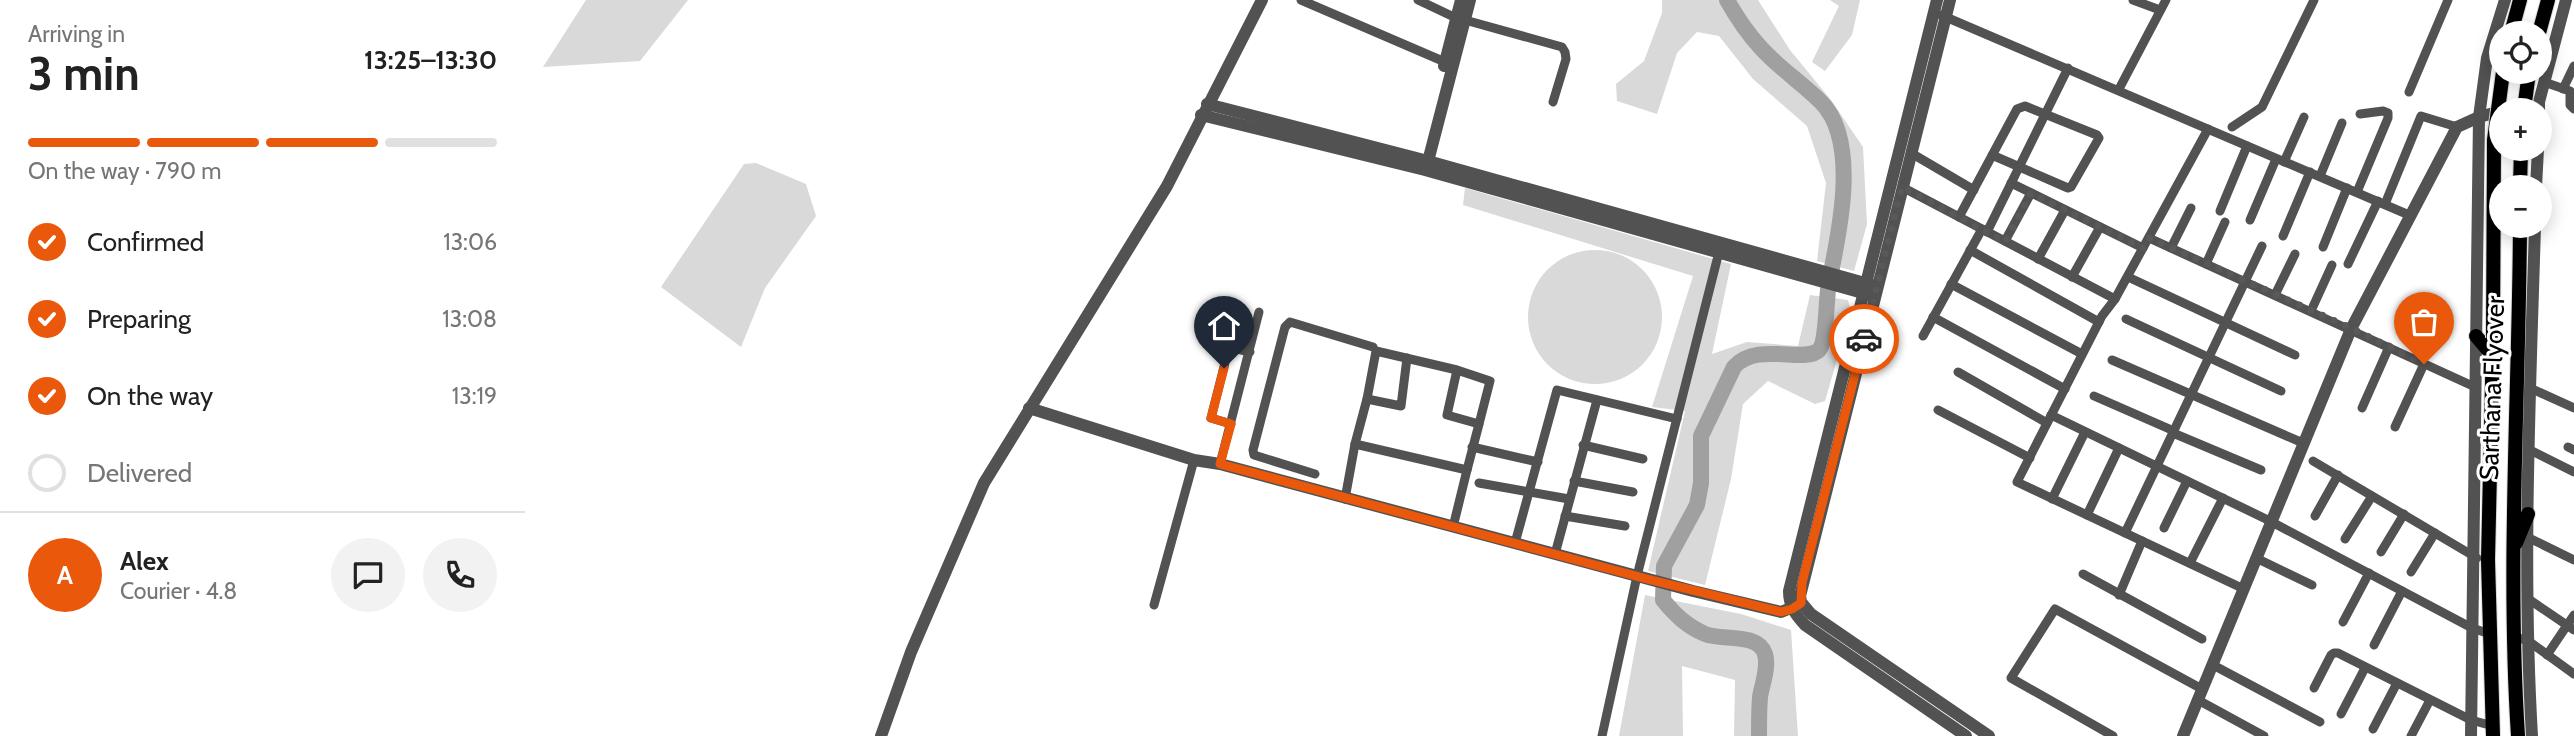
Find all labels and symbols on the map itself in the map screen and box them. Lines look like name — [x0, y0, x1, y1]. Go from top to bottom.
pin — [2394, 292, 2454, 364]
street label: Sarthana Flyover — [2473, 294, 2511, 481]
pin — [1194, 296, 1254, 368]
courier — [1829, 304, 1899, 374]

